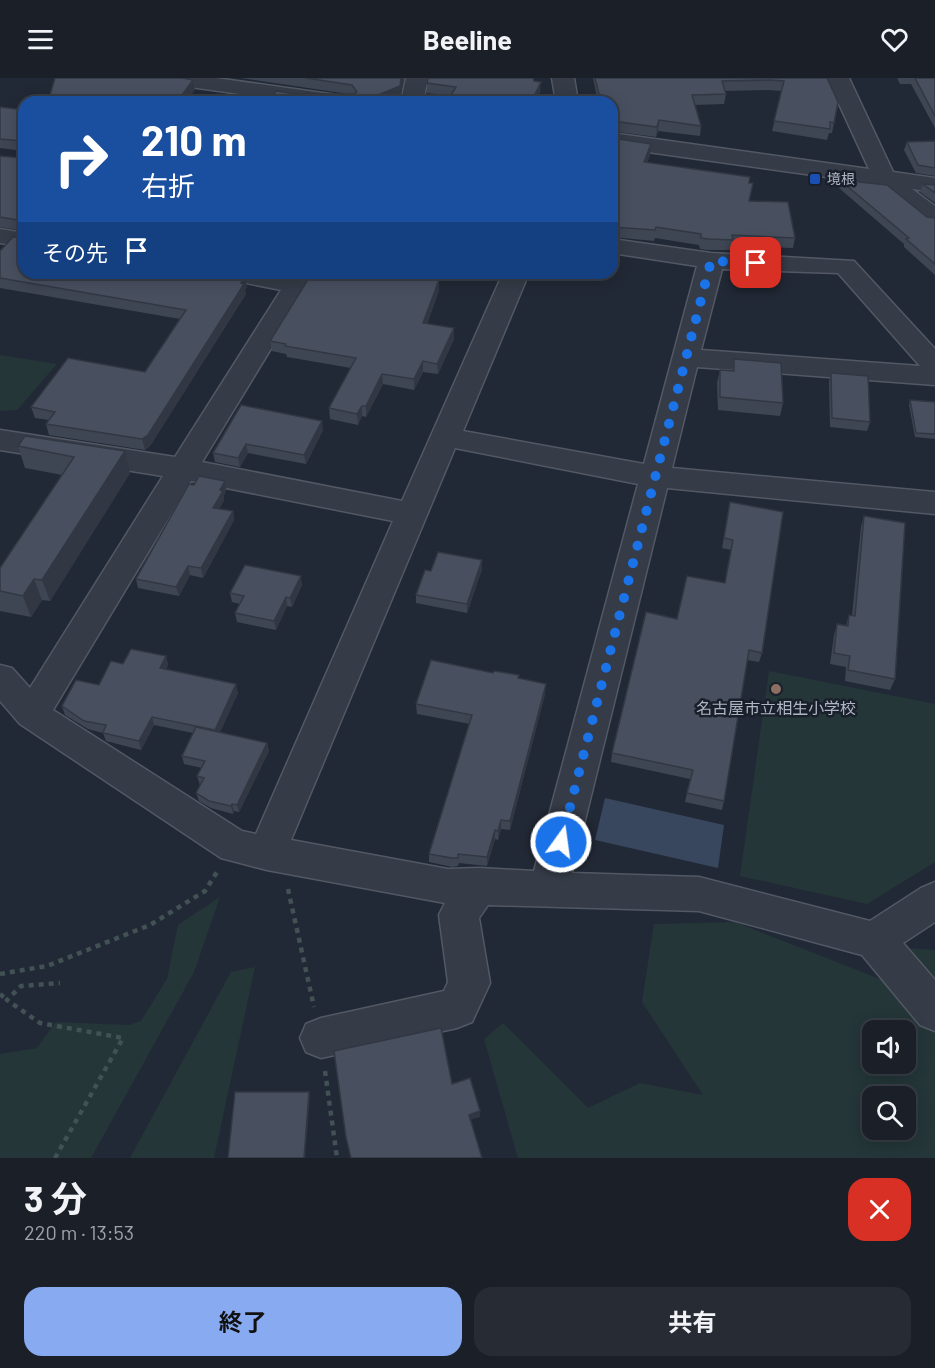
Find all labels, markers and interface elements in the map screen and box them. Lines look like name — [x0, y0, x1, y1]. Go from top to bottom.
icon: menu — [24, 23, 57, 56]
text: Beeline — [423, 23, 512, 55]
icon: heart — [878, 23, 911, 56]
text: 210 m — [141, 114, 247, 164]
icon: right — [42, 120, 120, 198]
text: 右折 — [141, 169, 195, 201]
place label: 境根 — [827, 170, 855, 187]
marker: 境根 — [808, 172, 822, 186]
icon: arrive — [120, 234, 153, 267]
pin — [730, 237, 781, 288]
text: その先 — [42, 239, 108, 265]
icon: arrive — [739, 246, 772, 279]
marker: 名古屋市立相生小学校 — [769, 682, 783, 696]
place label: 名古屋市立相生小学校 — [696, 698, 856, 717]
position arrow — [529, 810, 593, 874]
map controls — [862, 1020, 916, 1140]
button: sound — [862, 1020, 916, 1074]
button: search — [862, 1086, 916, 1140]
text: 3 分 — [24, 1176, 87, 1219]
button: close — [848, 1178, 911, 1241]
text: 220 m · 13:53 — [24, 1220, 134, 1244]
button: 終了 — [24, 1287, 462, 1356]
button: 共有 — [474, 1287, 911, 1356]

